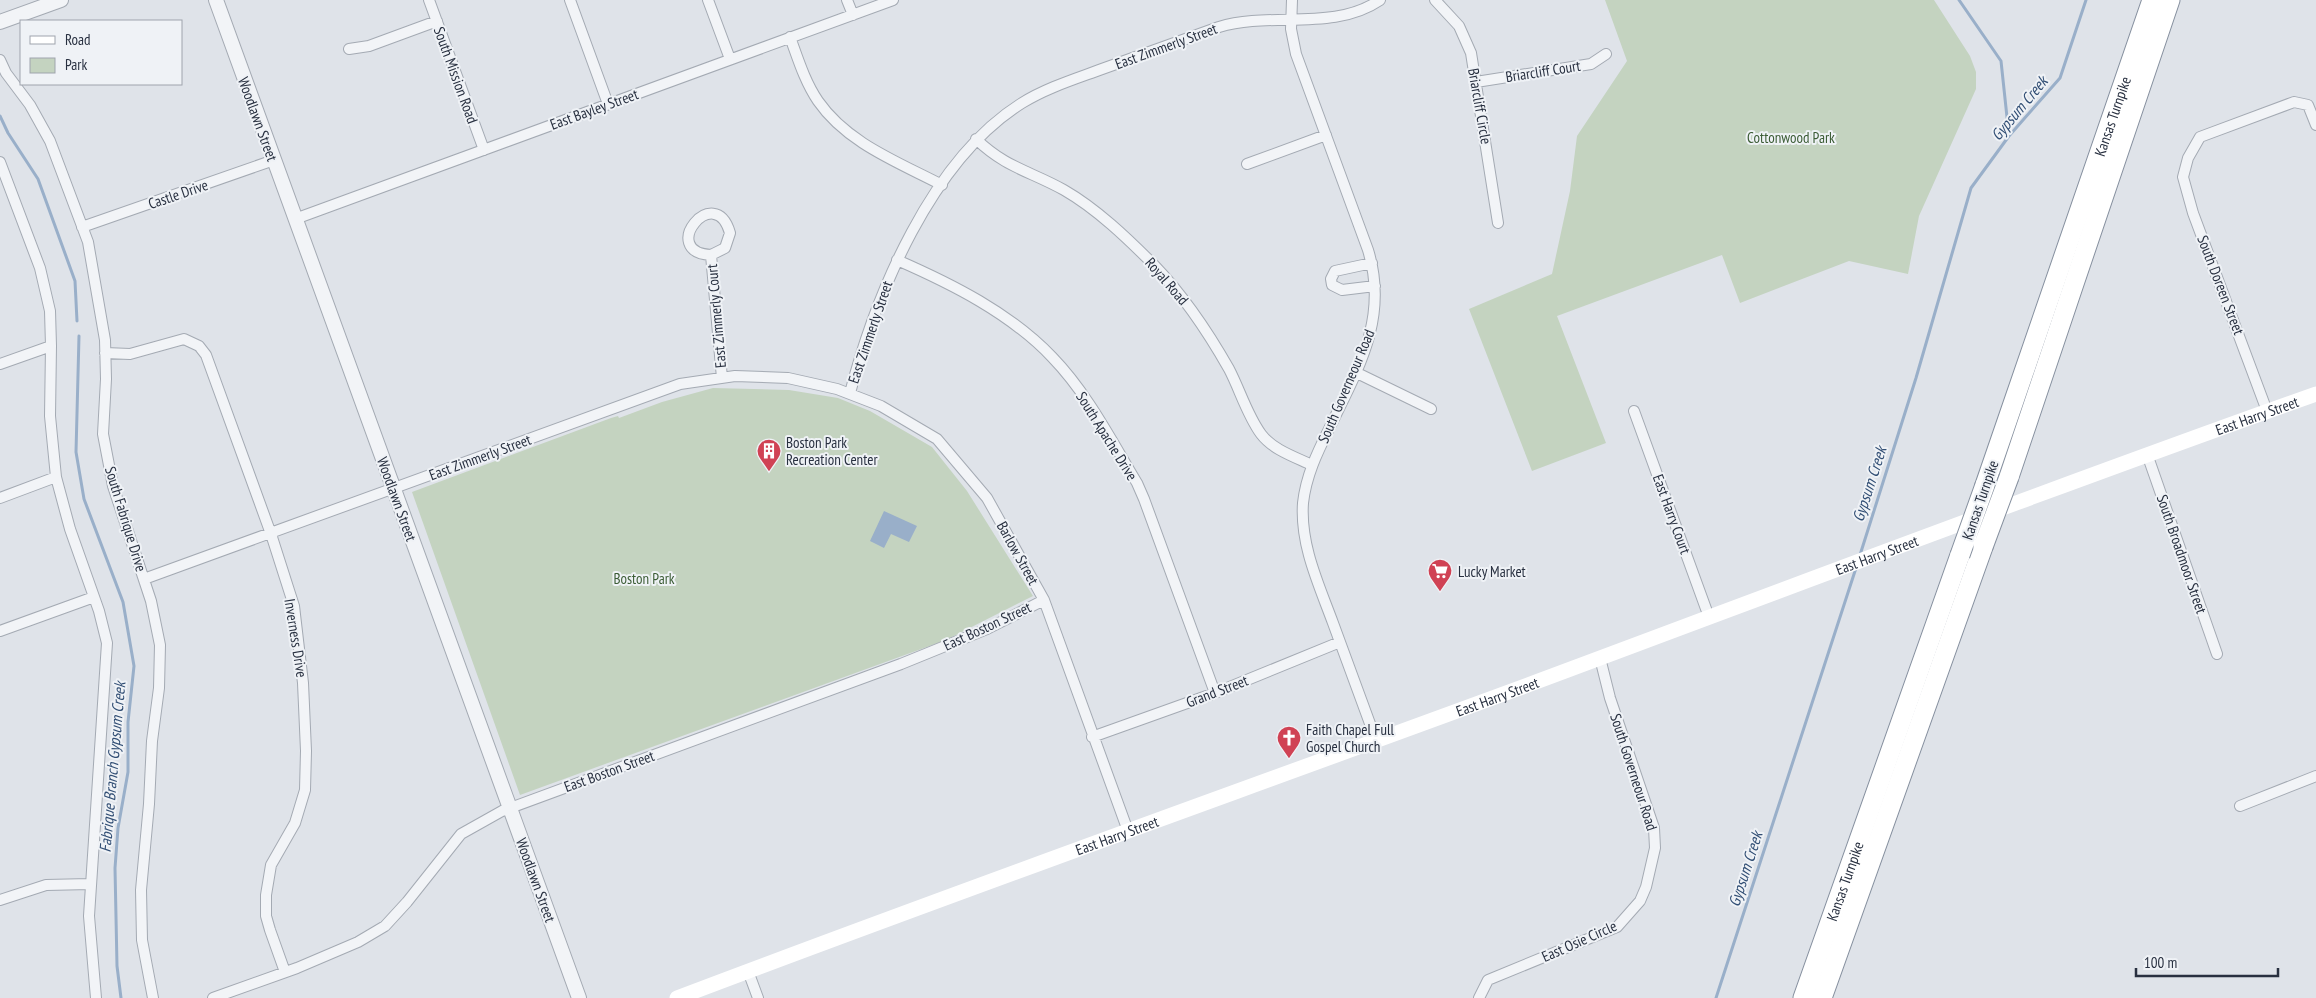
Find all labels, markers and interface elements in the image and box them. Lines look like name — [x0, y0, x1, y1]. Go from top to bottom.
street label: East Zimmerly Street — [1112, 19, 1220, 73]
legend — [20, 20, 182, 85]
street label: South Mission Road — [430, 24, 482, 126]
text: Road — [65, 30, 91, 49]
text: Park — [65, 55, 87, 74]
street label: Briarcliff Court — [1504, 56, 1582, 86]
street label: Briarcliff Circle — [1464, 67, 1496, 145]
water label: Gypsum Creek — [1986, 70, 2053, 144]
street label: Woodlawn Street — [234, 74, 282, 164]
street label: Kansas Turnpike — [2089, 74, 2134, 159]
street label: East Bayley Street — [547, 84, 641, 134]
park label: Cottonwood Park — [1747, 128, 1835, 147]
street label: Castle Drive — [146, 175, 210, 213]
street label: South Doreen Street — [2193, 233, 2249, 337]
street label: Royal Road — [1141, 253, 1193, 309]
street label: East Zimmerly Court — [702, 263, 730, 369]
street label: East Zimmerly Street — [844, 278, 896, 386]
street label: South Governeour Road — [1313, 326, 1379, 446]
street label: South Apache Drive — [1072, 388, 1142, 484]
street label: East Harry Street — [2213, 392, 2301, 439]
street label: East Zimmerly Street — [426, 430, 534, 484]
place label: Boston Park Recreation Center — [786, 433, 878, 469]
building icon: Boston Park Recreation Center — [756, 438, 782, 472]
water label: Gypsum Creek — [1847, 442, 1891, 524]
street label: Woodlawn Street — [373, 454, 421, 544]
street label: Kansas Turnpike — [1958, 458, 2002, 542]
street label: South Fabrique Drive — [101, 464, 151, 574]
street label: East Harry Court — [1649, 472, 1695, 556]
street label: South Broadmoor Street — [2153, 492, 2211, 616]
street label: Barlow Street — [993, 518, 1043, 588]
street label: East Harry Street — [1833, 531, 1921, 579]
supermarket icon: Lucky Market — [1427, 558, 1453, 592]
place label: Lucky Market — [1458, 562, 1526, 581]
park label: Boston Park — [613, 569, 675, 588]
street label: Inverness Drive — [280, 597, 312, 679]
street label: East Boston Street — [940, 597, 1034, 655]
street label: Grand Street — [1183, 671, 1251, 711]
street label: East Harry Street — [1453, 672, 1541, 720]
water label: Fabrique Branch Gypsum Creek — [95, 679, 130, 853]
street label: South Governeour Road — [1606, 711, 1662, 833]
place label: Faith Chapel Full Gospel Church — [1306, 720, 1394, 756]
church icon: Faith Chapel Full Gospel Church — [1276, 725, 1302, 759]
street label: East Boston Street — [561, 746, 657, 796]
street label: East Harry Street — [1073, 811, 1161, 859]
water label: Gypsum Creek — [1723, 827, 1767, 909]
street label: Woodlawn Street — [512, 835, 560, 925]
street label: Kansas Turnpike — [1822, 839, 1867, 923]
street label: East Osie Circle — [1539, 916, 1619, 966]
scale bar — [2136, 946, 2278, 978]
text: 100 m — [2144, 953, 2177, 972]

